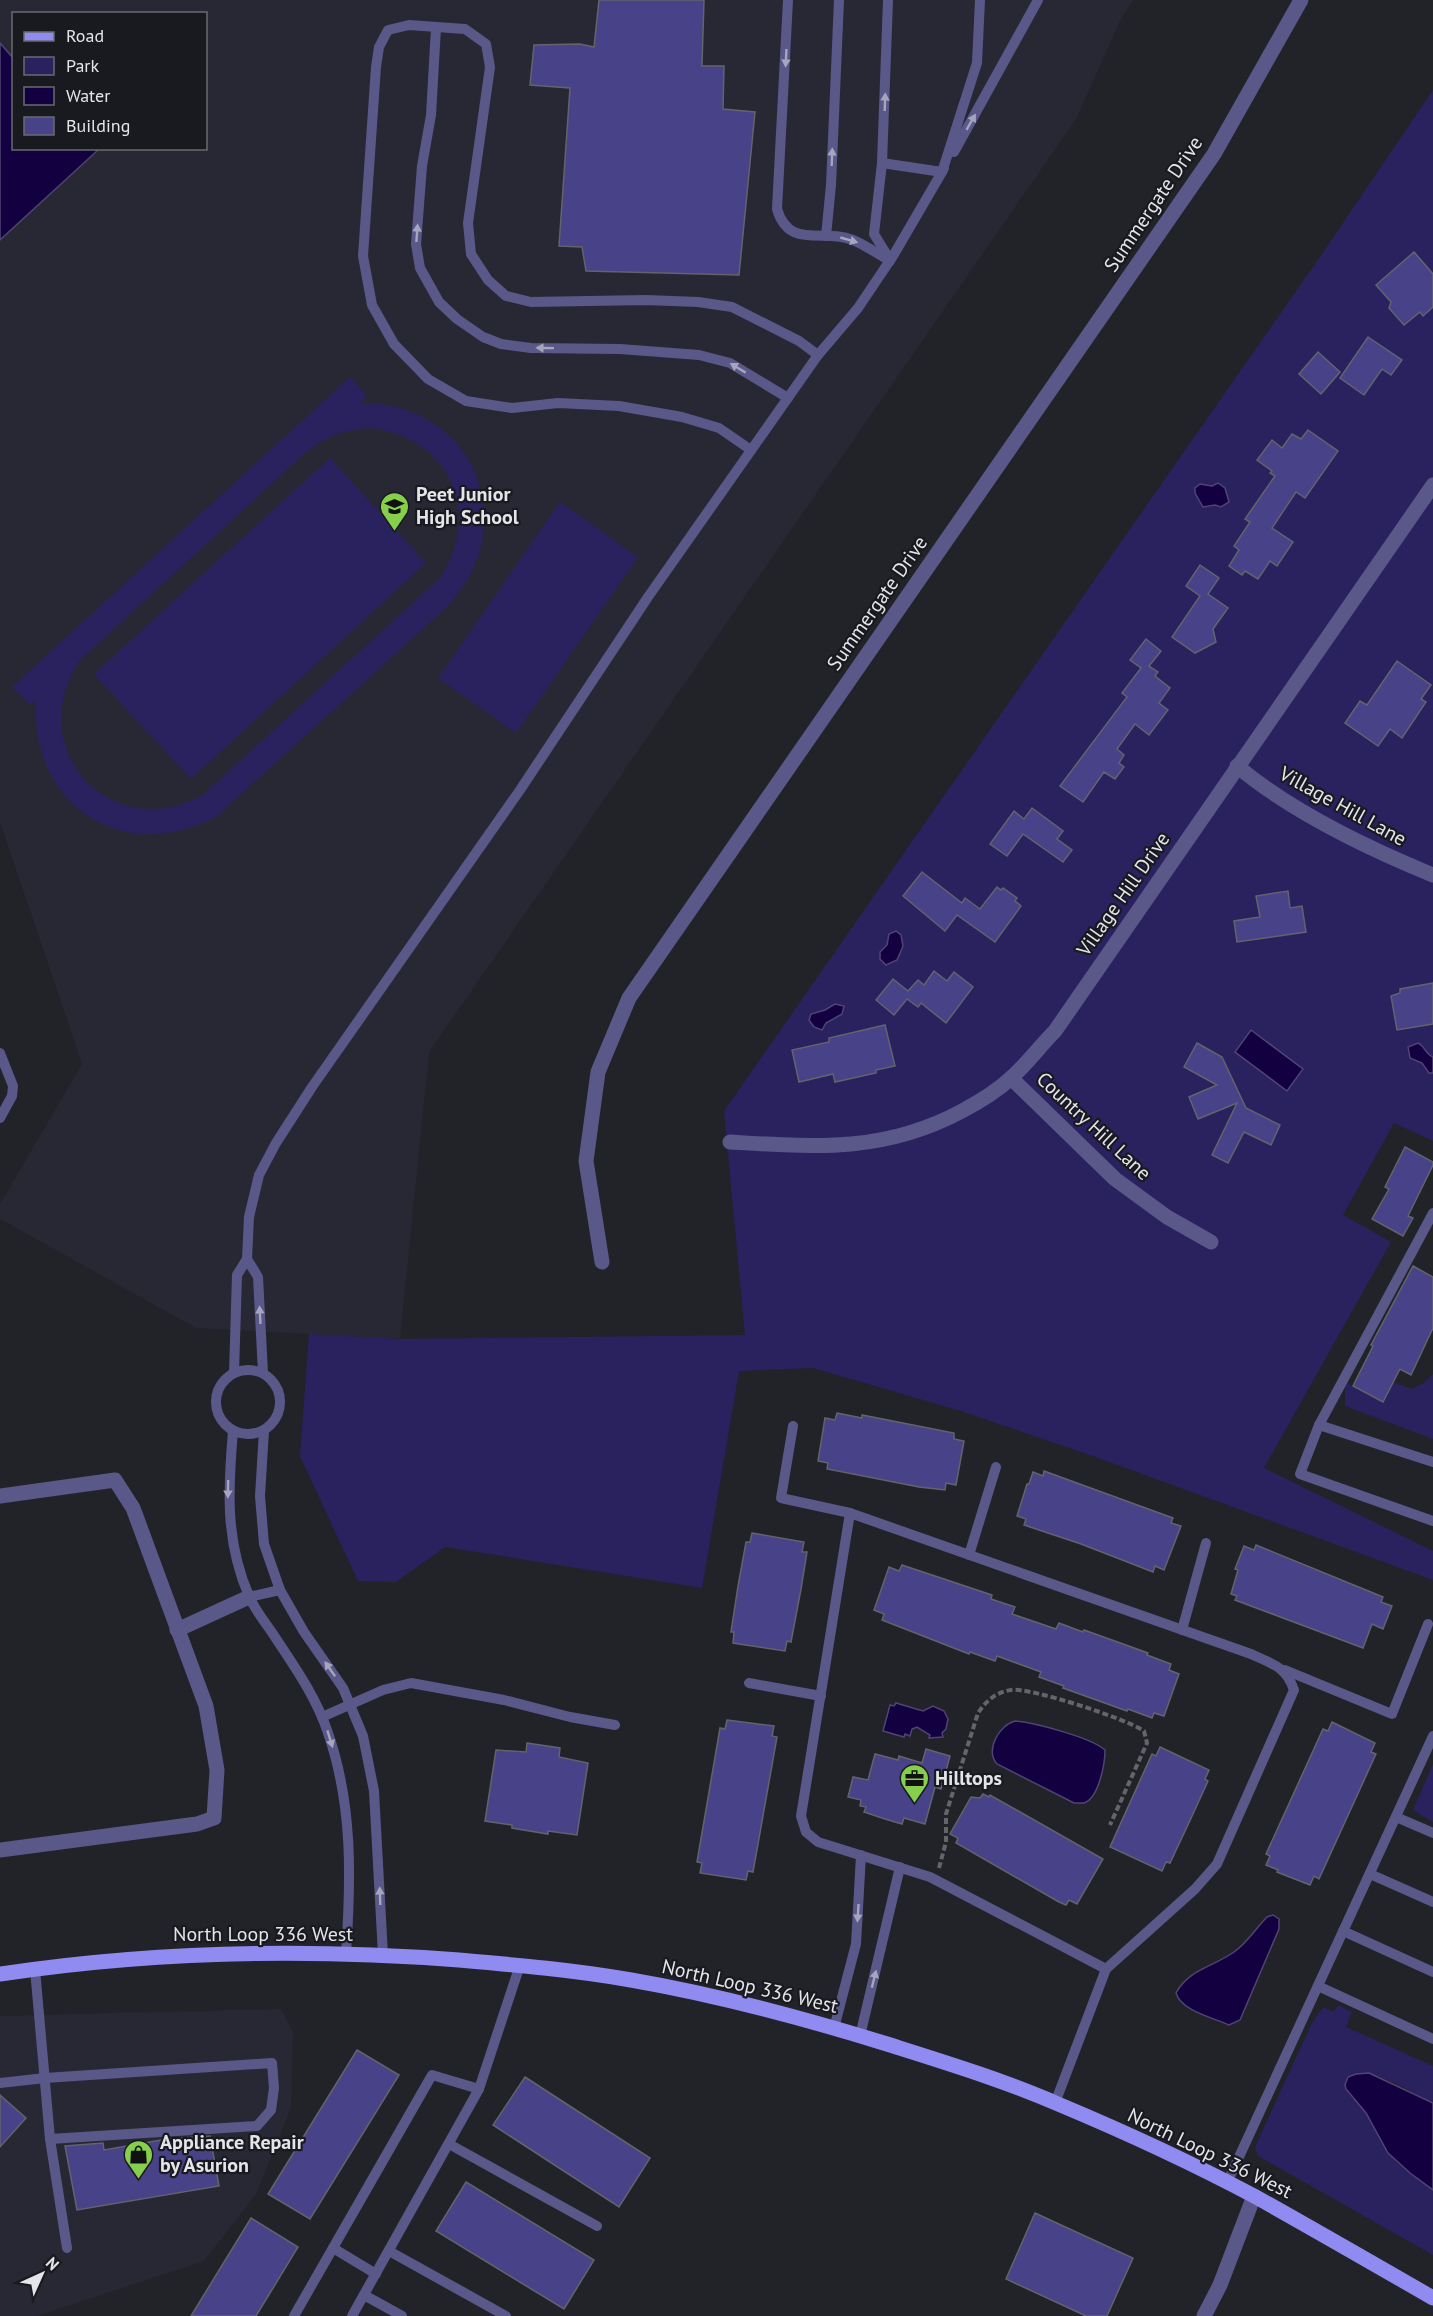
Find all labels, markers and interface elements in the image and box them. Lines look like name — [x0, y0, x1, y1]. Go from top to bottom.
legend — [12, 12, 207, 150]
text: Road — [66, 24, 104, 47]
one-way arrow — [782, 49, 791, 68]
text: Park — [66, 54, 99, 77]
text: Water — [66, 84, 110, 107]
one-way arrow — [880, 93, 889, 112]
one-way arrow — [966, 113, 976, 130]
text: Building — [66, 114, 130, 137]
street label: Summergate Drive — [1098, 131, 1208, 277]
one-way arrow — [828, 147, 837, 166]
one-way arrow — [412, 223, 422, 242]
one-way arrow — [840, 236, 858, 246]
one-way arrow — [536, 343, 555, 353]
one-way arrow — [730, 363, 746, 374]
place label: Peet Junior High School — [416, 481, 519, 530]
school or university icon: Peet Junior High School — [379, 490, 411, 532]
street label: Summergate Drive — [821, 531, 933, 675]
street label: Village Hill Lane — [1274, 760, 1411, 852]
street label: Village Hill Drive — [1070, 827, 1175, 962]
street label: Country Hill Lane — [1031, 1066, 1157, 1186]
one-way arrow — [256, 1305, 265, 1324]
one-way arrow — [224, 1480, 233, 1499]
one-way arrow — [324, 1661, 336, 1677]
one-way arrow — [326, 1730, 335, 1748]
office icon: Hilltops — [898, 1762, 930, 1804]
place label: Hilltops — [935, 1765, 1002, 1791]
one-way arrow — [376, 1887, 385, 1906]
one-way arrow — [853, 1904, 863, 1923]
street label: North Loop 336 West — [173, 1921, 353, 1947]
street label: North Loop 336 West — [659, 1953, 841, 2019]
one-way arrow — [869, 1970, 879, 1988]
street label: North Loop 336 West — [1123, 2102, 1297, 2204]
place label: Appliance Repair by Asurion — [160, 2129, 304, 2178]
shop icon: Appliance Repair by Asurion — [123, 2138, 155, 2180]
north arrow — [12, 2244, 72, 2304]
text: N — [42, 2253, 63, 2274]

